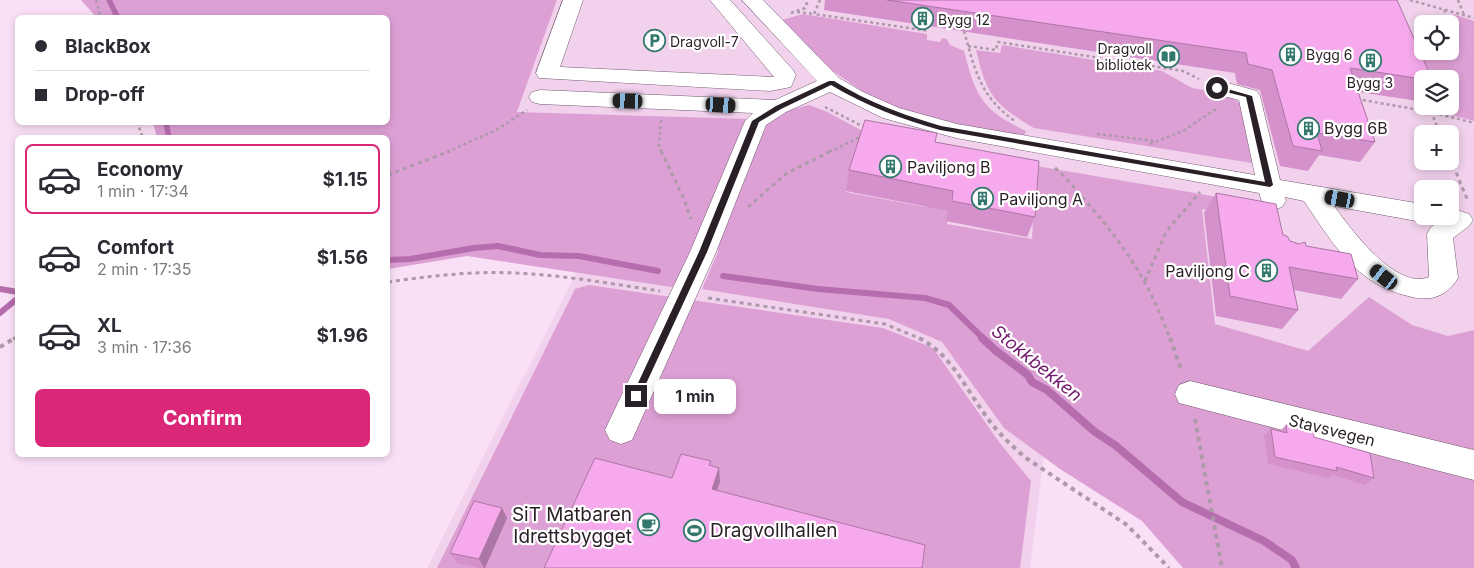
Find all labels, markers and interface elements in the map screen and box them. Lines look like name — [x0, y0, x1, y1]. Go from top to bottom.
building icon: Bygg 12 — [910, 7, 934, 31]
place label: Bygg 12 — [938, 11, 990, 28]
map controls — [1414, 15, 1459, 225]
button: locate — [1414, 15, 1459, 60]
parking icon: Dragvoll-7 — [642, 29, 666, 53]
place label: Dragvoll-7 — [670, 33, 739, 50]
text: BlackBox — [65, 35, 151, 58]
place label: Dragvoll bibliotek — [1096, 40, 1152, 73]
building icon: Bygg 6 — [1278, 42, 1302, 66]
library icon: Dragvoll bibliotek — [1156, 44, 1180, 68]
place label: Bygg 6 — [1306, 46, 1353, 63]
building icon: Bygg 3 — [1358, 48, 1382, 72]
button: layers — [1414, 70, 1459, 115]
place label: Bygg 3 — [1347, 74, 1393, 91]
route start — [1206, 77, 1228, 99]
text: Drop-off — [65, 83, 145, 106]
car — [612, 93, 643, 109]
car — [705, 97, 736, 113]
building icon: Bygg 6B — [1296, 116, 1320, 140]
place label: Bygg 6B — [1324, 118, 1388, 138]
button: + — [1414, 125, 1459, 170]
building icon: Paviljong B — [879, 155, 903, 179]
icon: car — [37, 157, 82, 202]
place label: Paviljong B — [907, 157, 990, 177]
text: Economy — [97, 158, 183, 181]
text: $1.15 — [322, 168, 368, 191]
button: − — [1414, 180, 1459, 225]
text: 1 min · 17:34 — [97, 181, 189, 201]
building icon: Paviljong A — [971, 187, 995, 211]
place label: Paviljong A — [999, 189, 1083, 209]
car — [1323, 189, 1356, 209]
icon: car — [37, 235, 82, 280]
text: Comfort — [97, 236, 174, 259]
text: $1.56 — [317, 246, 368, 269]
text: 2 min · 17:35 — [97, 259, 191, 279]
building icon: Paviljong C — [1254, 259, 1278, 283]
place label: Paviljong C — [1165, 261, 1250, 281]
car — [1367, 262, 1400, 292]
icon: car — [37, 313, 82, 358]
text: XL — [97, 314, 122, 337]
water label: Stokkbekken — [988, 320, 1086, 406]
text: $1.96 — [317, 324, 368, 347]
text: 3 min · 17:36 — [97, 337, 192, 357]
callout: 1 min — [654, 378, 736, 414]
route end — [625, 385, 647, 407]
text: 1 min — [675, 386, 715, 406]
button: Confirm — [35, 389, 370, 447]
street label: Stavsvegen — [1287, 410, 1377, 450]
place label: SiT Matbaren Idrettsbygget — [512, 503, 632, 548]
cafe icon: SiT Matbaren Idrettsbygget — [636, 513, 660, 537]
sports icon: Dragvollhallen — [682, 518, 706, 542]
place label: Dragvollhallen — [710, 519, 838, 542]

